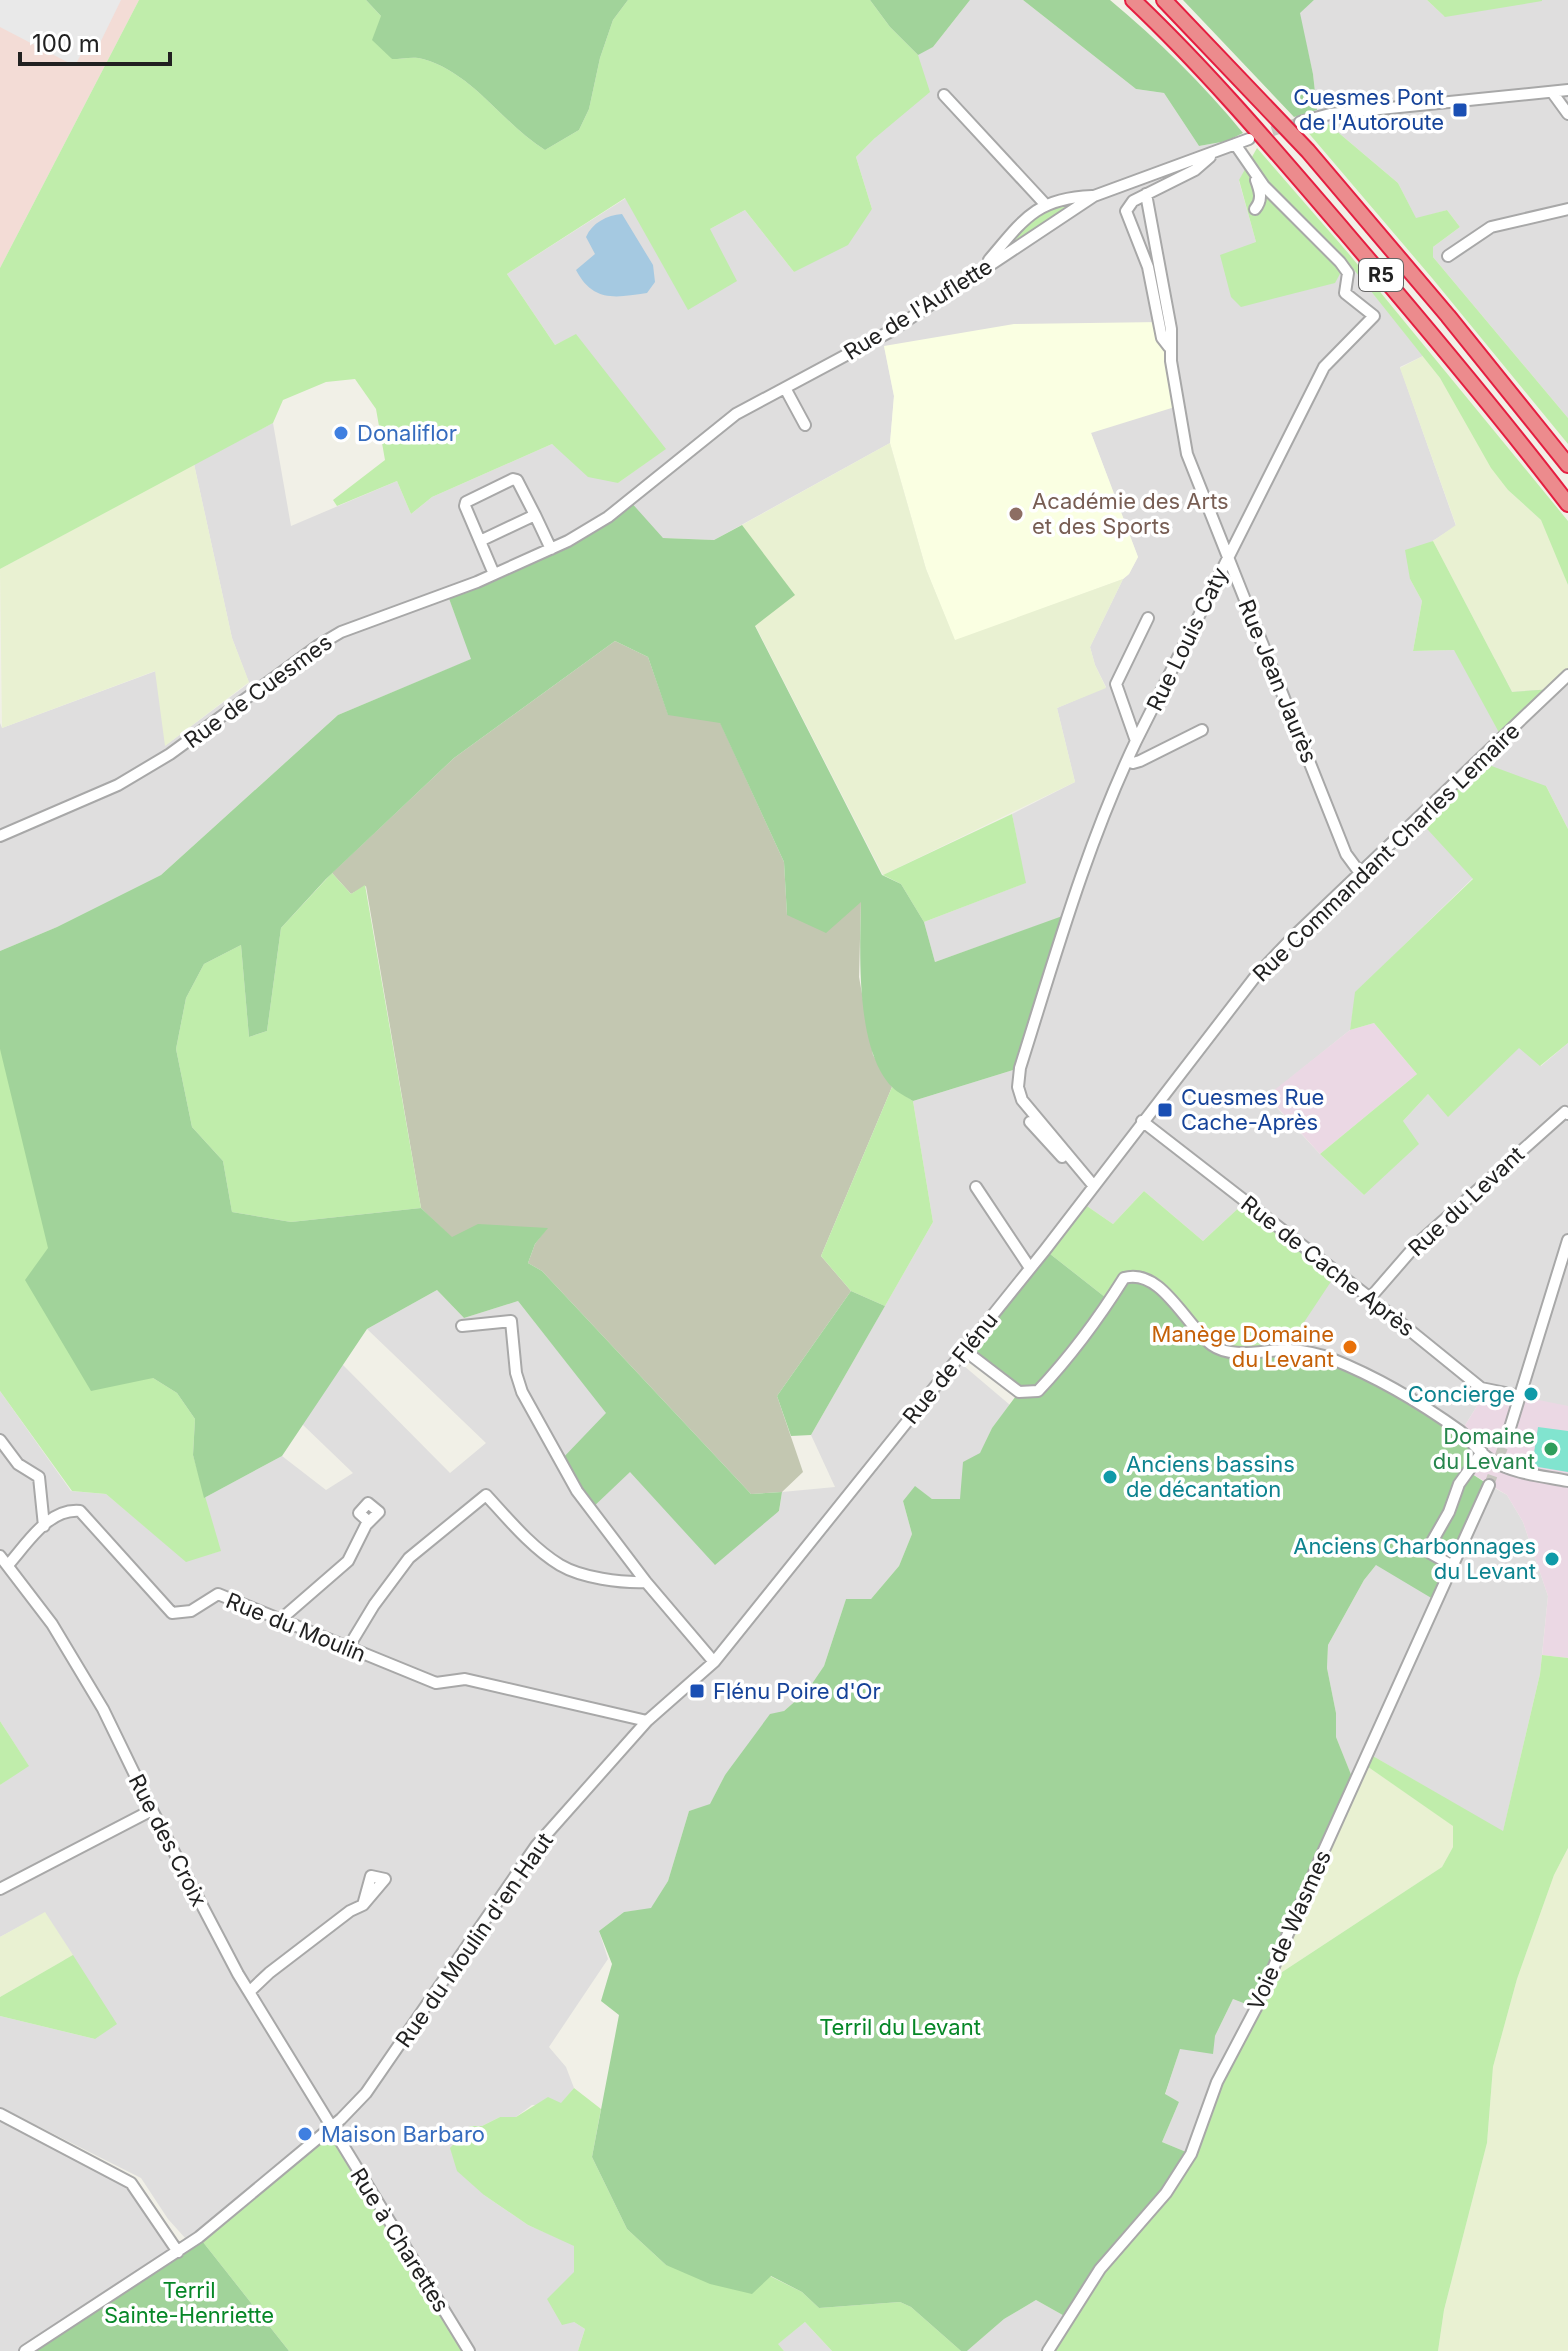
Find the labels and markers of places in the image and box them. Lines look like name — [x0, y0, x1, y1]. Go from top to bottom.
place label: Cuesmes Pont de l'Autoroute — [1293, 84, 1444, 135]
marker: Cuesmes Pont de l'Autoroute — [1451, 101, 1469, 119]
place label: Donaliflor — [357, 420, 457, 446]
marker: Donaliflor — [332, 424, 350, 442]
place label: Académie des Arts et des Sports — [1032, 488, 1229, 539]
marker: Académie des Arts et des Sports — [1007, 505, 1025, 523]
place label: Cuesmes Rue Cache-Après — [1181, 1084, 1324, 1135]
marker: Cuesmes Rue Cache-Après — [1156, 1101, 1174, 1119]
place label: Manège Domaine du Levant — [1152, 1321, 1334, 1372]
marker: Manège Domaine du Levant — [1341, 1338, 1359, 1356]
place label: Concierge — [1408, 1381, 1515, 1407]
marker: Concierge — [1522, 1385, 1540, 1403]
place label: Domaine du Levant — [1433, 1423, 1535, 1474]
marker: Domaine du Levant — [1542, 1440, 1560, 1458]
place label: Anciens bassins de décantation — [1126, 1451, 1295, 1502]
marker: Anciens bassins de décantation — [1101, 1468, 1119, 1486]
place label: Anciens Charbonnages du Levant — [1293, 1533, 1536, 1584]
marker: Anciens Charbonnages du Levant — [1543, 1550, 1561, 1568]
place label: Flénu Poire d'Or — [713, 1678, 881, 1704]
marker: Flénu Poire d'Or — [688, 1682, 706, 1700]
place label: Maison Barbaro — [321, 2121, 485, 2147]
marker: Maison Barbaro — [296, 2125, 314, 2143]

